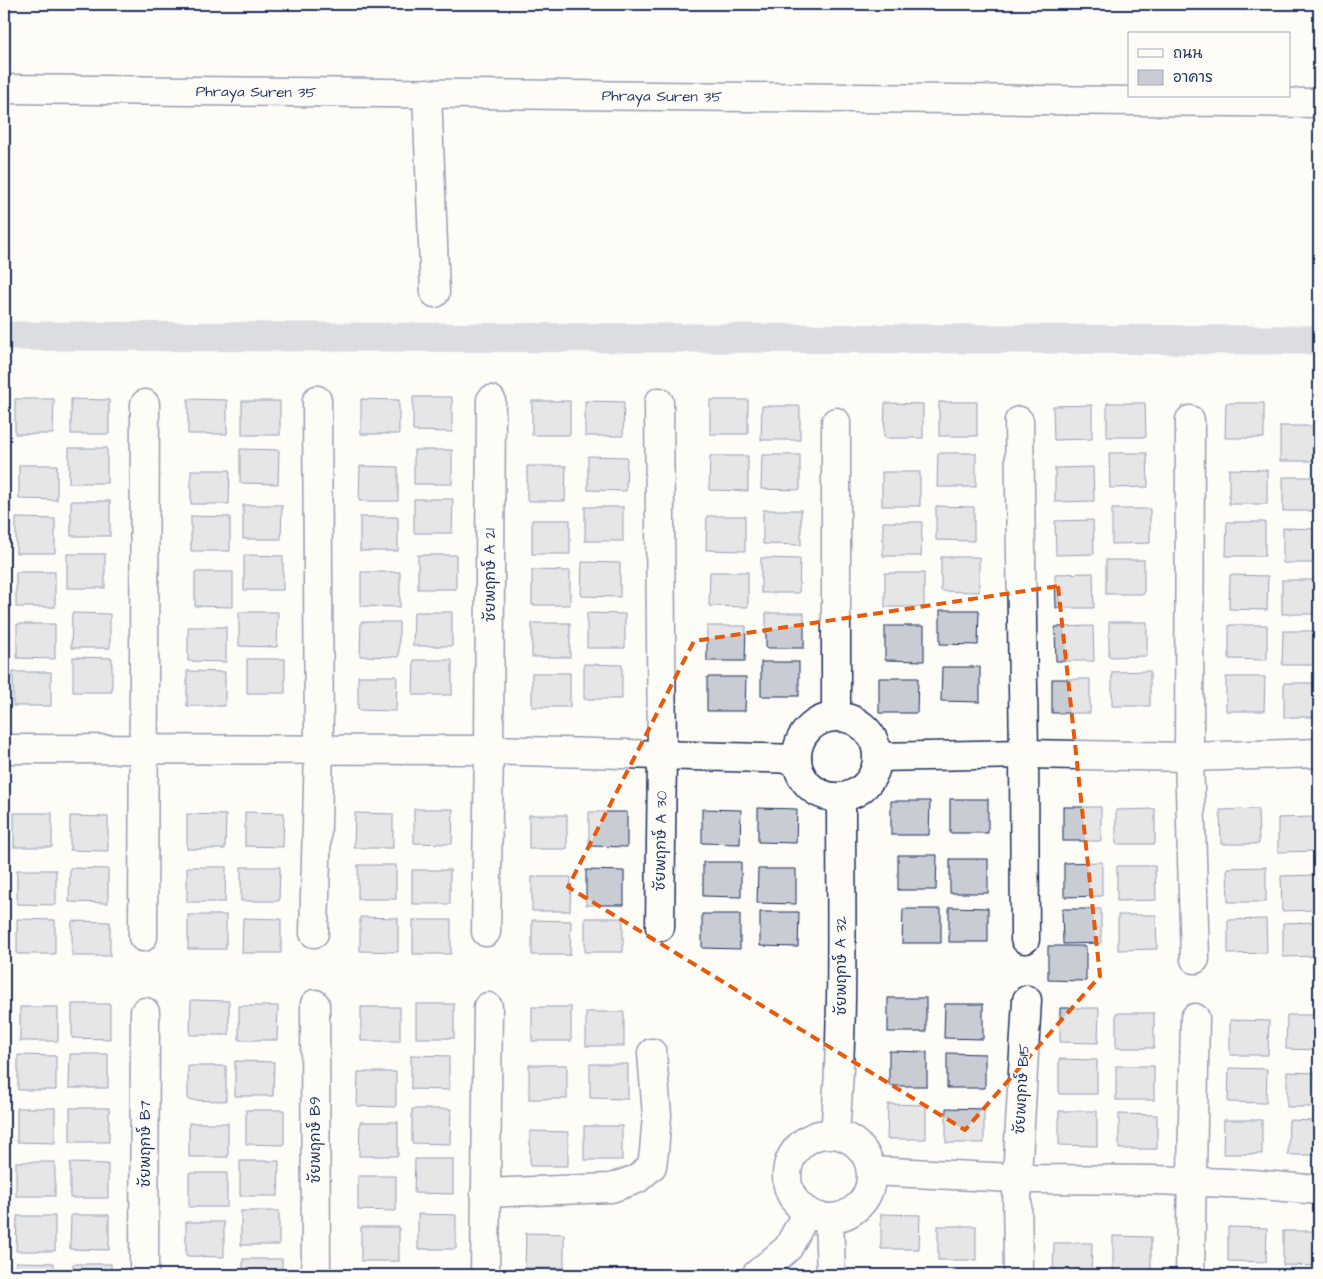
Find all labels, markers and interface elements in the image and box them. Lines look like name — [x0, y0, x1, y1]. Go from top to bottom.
legend — [1128, 32, 1290, 98]
text: ถนน — [1173, 43, 1202, 64]
text: อาคาร — [1173, 67, 1213, 88]
street label: Phraya Suren 35 — [196, 81, 317, 103]
street label: Phraya Suren 35 — [602, 85, 723, 107]
street label: ชัยพฤกษ์ A 21 — [480, 528, 501, 622]
street label: ชัยพฤกษ์ A 30 — [650, 790, 672, 891]
street label: ชัยพฤกษ์ A 32 — [831, 916, 852, 1016]
street label: ชัยพฤกษ์ B15 — [1009, 1043, 1035, 1135]
street label: ชัยพฤกษ์ B9 — [305, 1097, 326, 1183]
street label: ชัยพฤกษ์ B7 — [135, 1100, 156, 1188]

